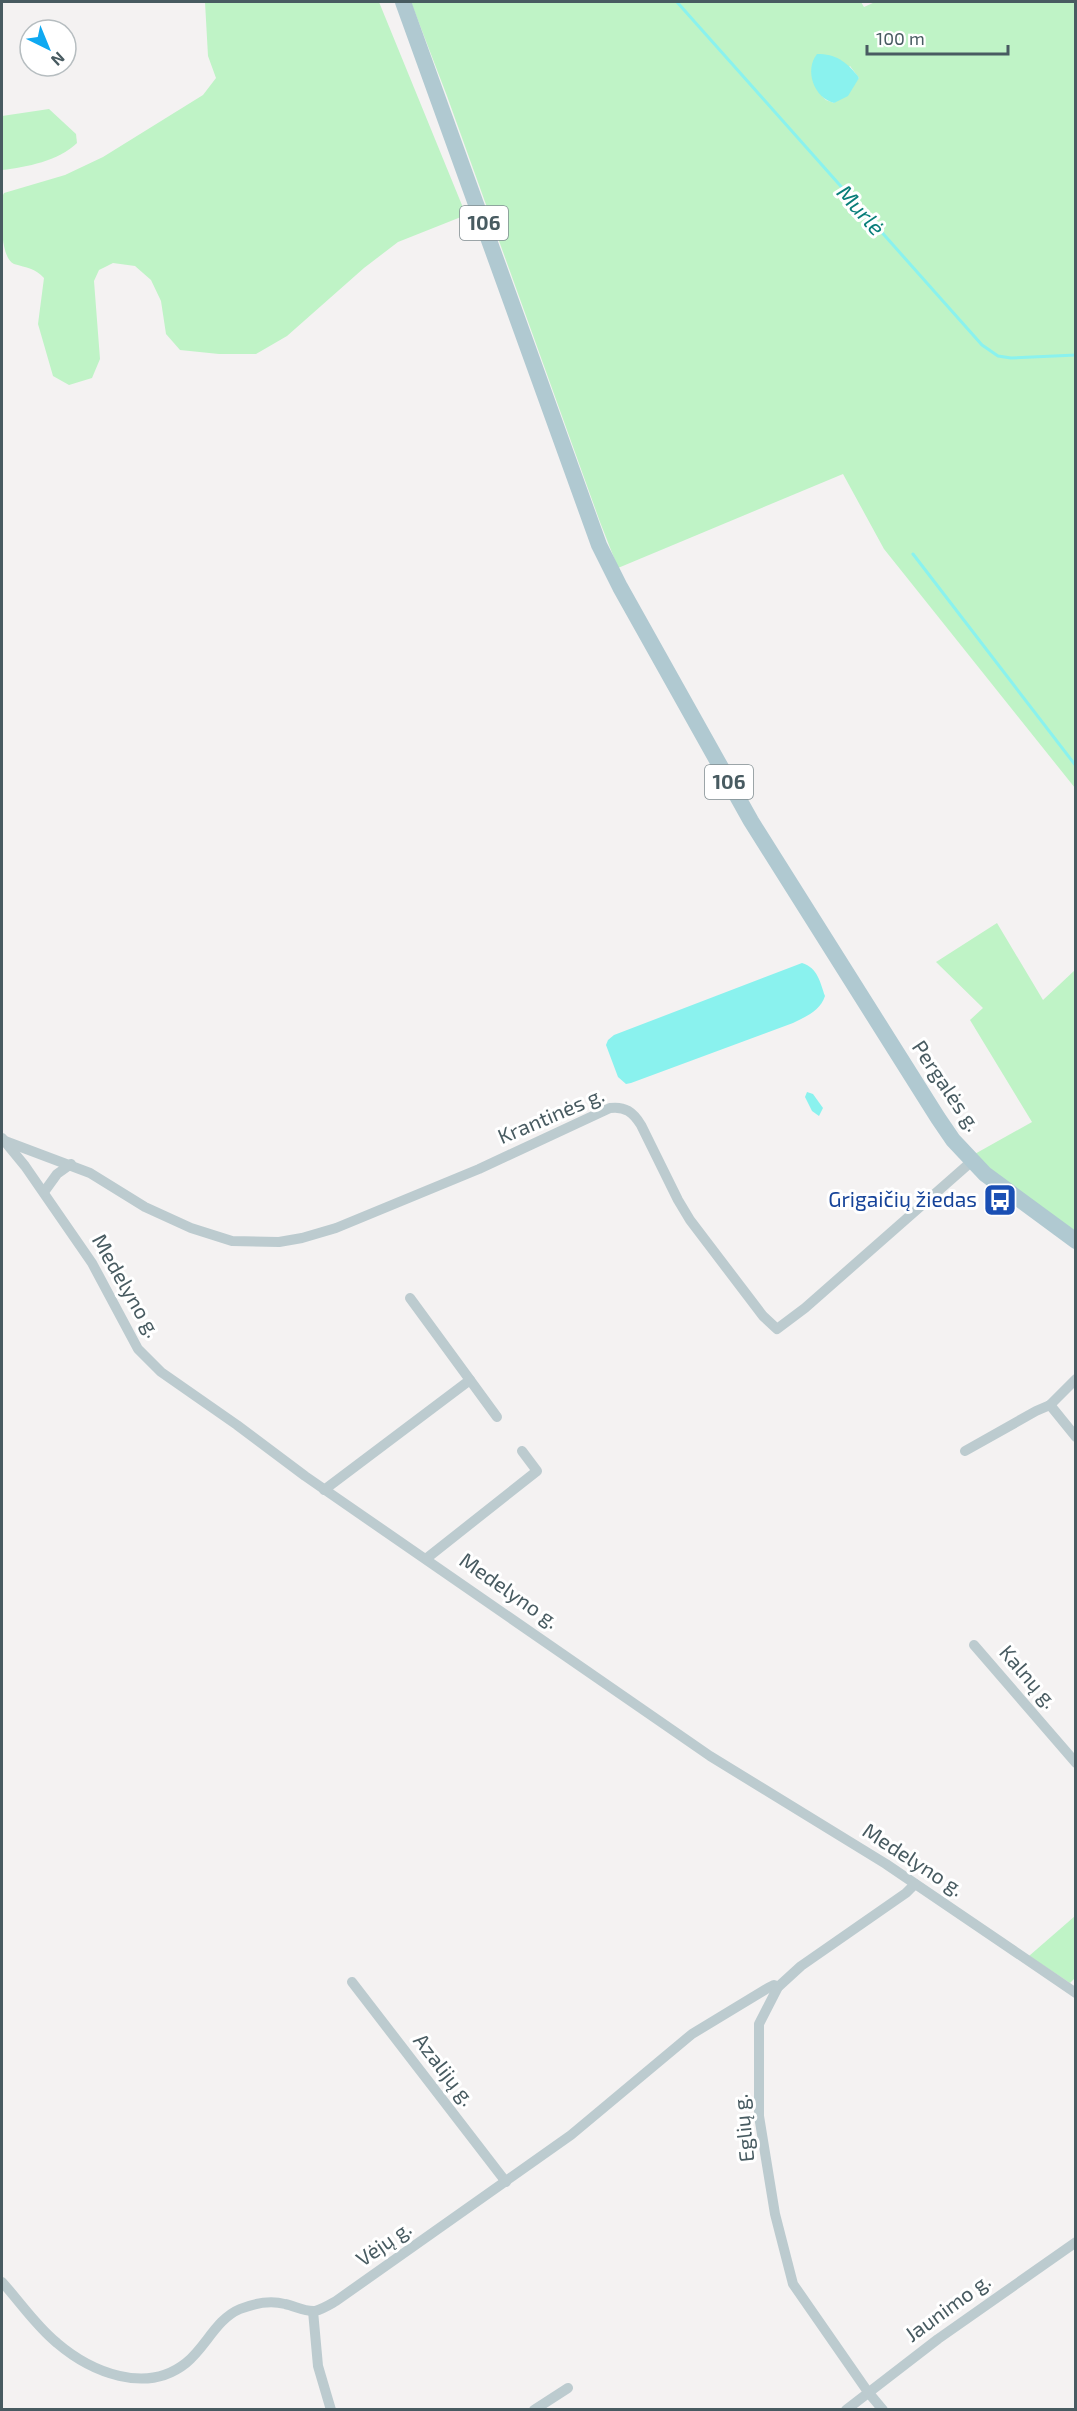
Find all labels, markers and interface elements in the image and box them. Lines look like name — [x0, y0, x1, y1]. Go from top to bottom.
north arrow — [18, 18, 78, 78]
scale bar — [867, 18, 1008, 56]
text: 100 m — [876, 27, 925, 49]
text: N — [48, 48, 69, 70]
water label: Murlė — [832, 179, 891, 240]
road number: 106 — [460, 206, 508, 240]
road number: 106 — [705, 765, 753, 799]
street label: Pergalės g. — [908, 1035, 987, 1135]
street label: Krantinės g. — [493, 1081, 607, 1148]
bus stop icon: Grigaičių žiedas — [982, 1182, 1018, 1218]
place label: Grigaičių žiedas — [828, 1186, 977, 1211]
street label: Medelyno g. — [88, 1229, 167, 1341]
street label: Medelyno g. — [455, 1546, 564, 1633]
street label: Kalnų g. — [995, 1639, 1063, 1713]
street label: Medelyno g. — [859, 1817, 969, 1901]
street label: Azalijų g. — [408, 2028, 481, 2111]
street label: Eglių g. — [727, 2093, 758, 2163]
street label: Vėjų g. — [351, 2215, 416, 2272]
street label: Jaunimo g. — [899, 2267, 995, 2346]

